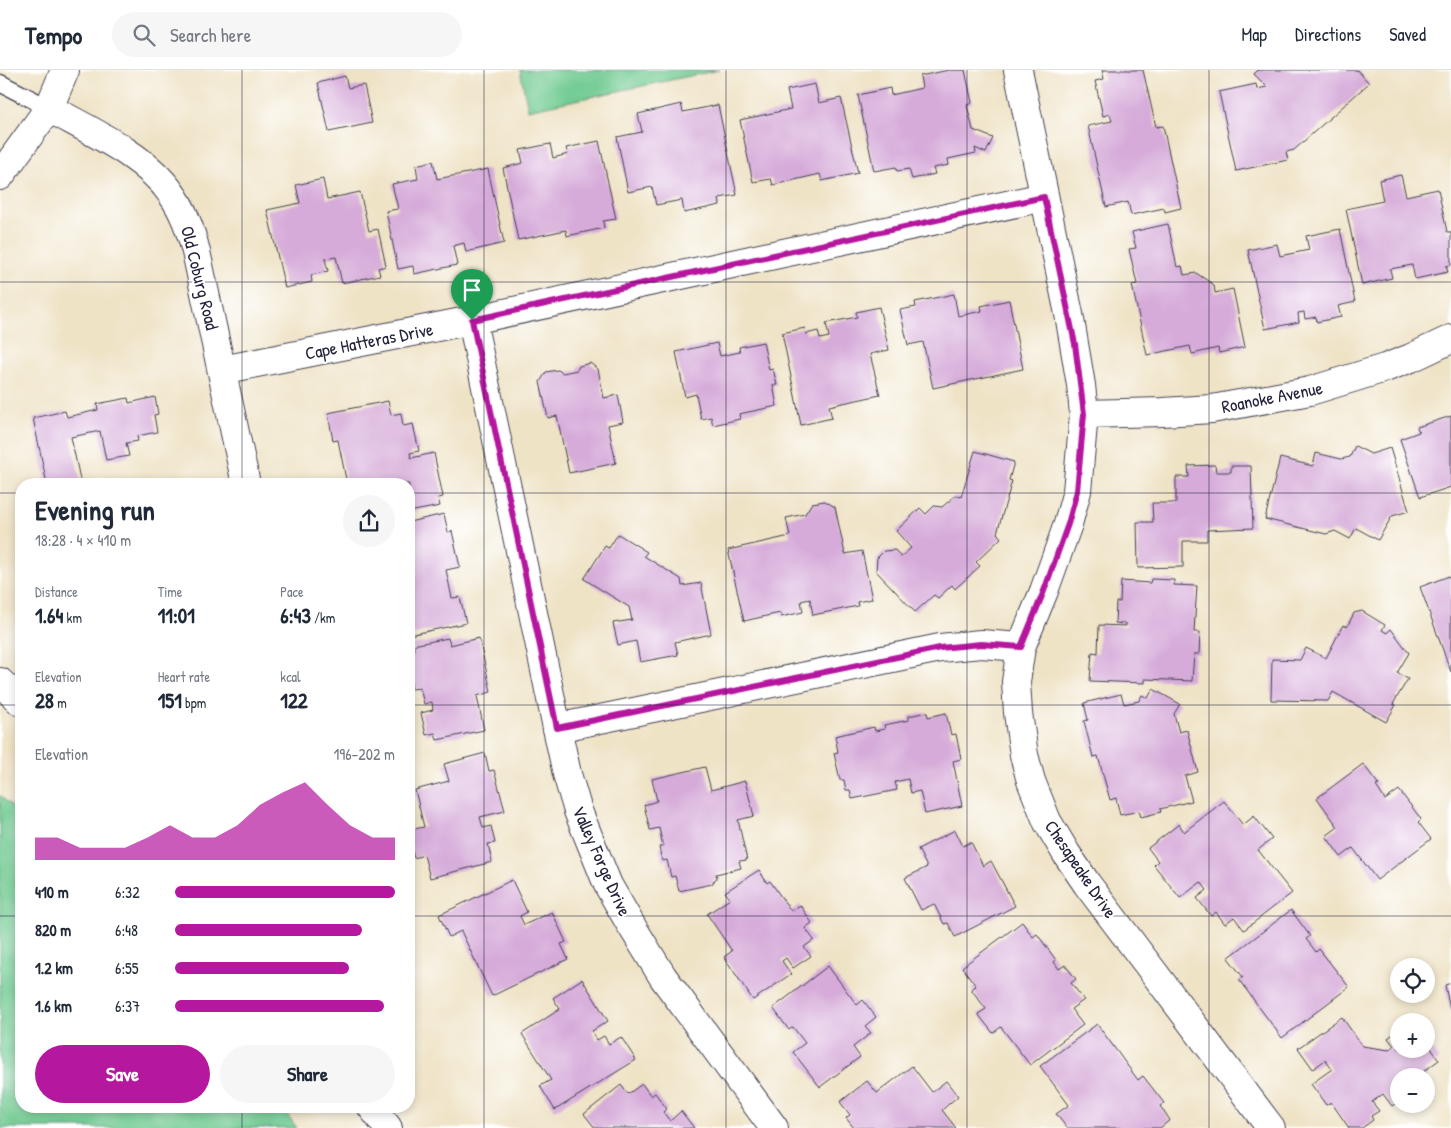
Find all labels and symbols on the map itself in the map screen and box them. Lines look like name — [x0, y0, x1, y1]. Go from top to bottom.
street label: Old Coburg Road — [175, 223, 225, 333]
pin — [451, 269, 493, 320]
street label: Cape Hatteras Drive — [303, 316, 435, 366]
street label: Roanoke Avenue — [1219, 375, 1325, 419]
street label: Valley Forge Drive — [567, 802, 637, 920]
street label: Chesapeake Drive — [1039, 815, 1123, 923]

